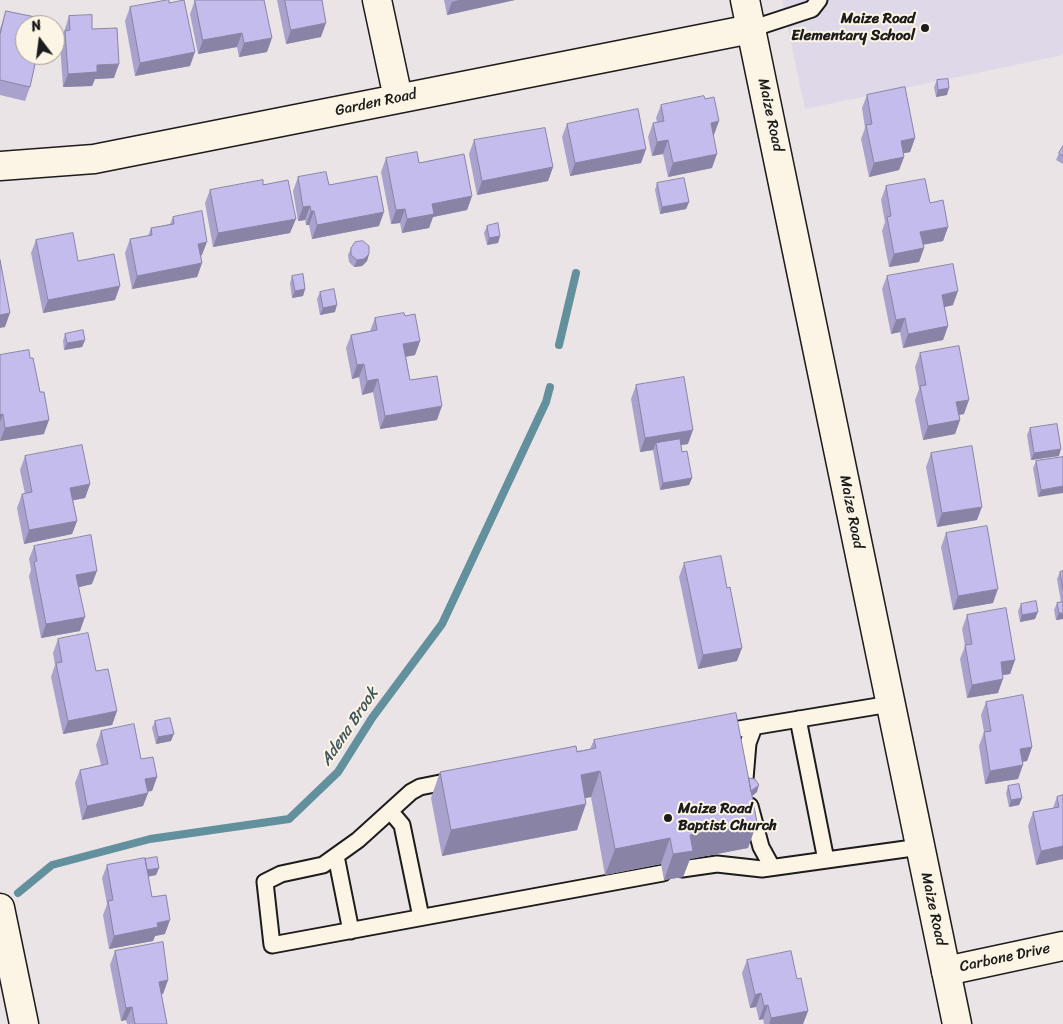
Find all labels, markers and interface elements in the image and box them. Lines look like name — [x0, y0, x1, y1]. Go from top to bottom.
place label: Maize Road Elementary School — [791, 10, 915, 45]
text: N — [28, 13, 44, 39]
north arrow — [15, 15, 65, 65]
marker: Maize Road Elementary School — [919, 22, 931, 34]
street label: Maize Road — [753, 77, 787, 153]
street label: Garden Road — [334, 86, 418, 120]
street label: Maize Road — [835, 474, 867, 550]
water label: Adena Brook — [317, 685, 383, 769]
place label: Maize Road Baptist Church — [678, 800, 777, 835]
marker: Maize Road Baptist Church — [662, 812, 674, 824]
street label: Maize Road — [916, 871, 950, 947]
street label: Carbone Drive — [958, 940, 1052, 976]

